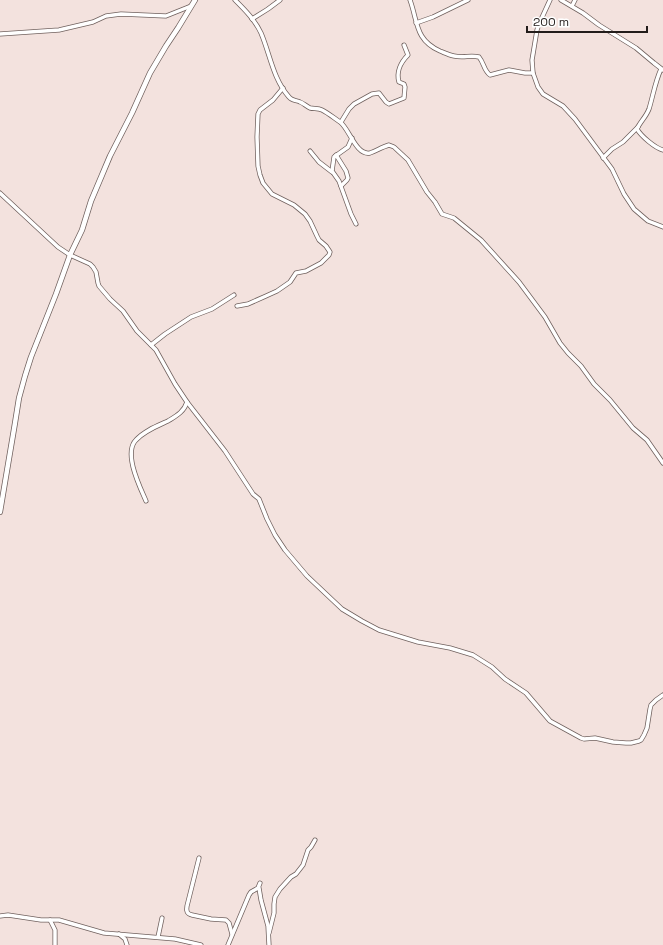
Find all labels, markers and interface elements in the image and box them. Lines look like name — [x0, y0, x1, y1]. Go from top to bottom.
scale bar — [527, 8, 647, 34]
text: 200 m — [533, 14, 569, 30]

